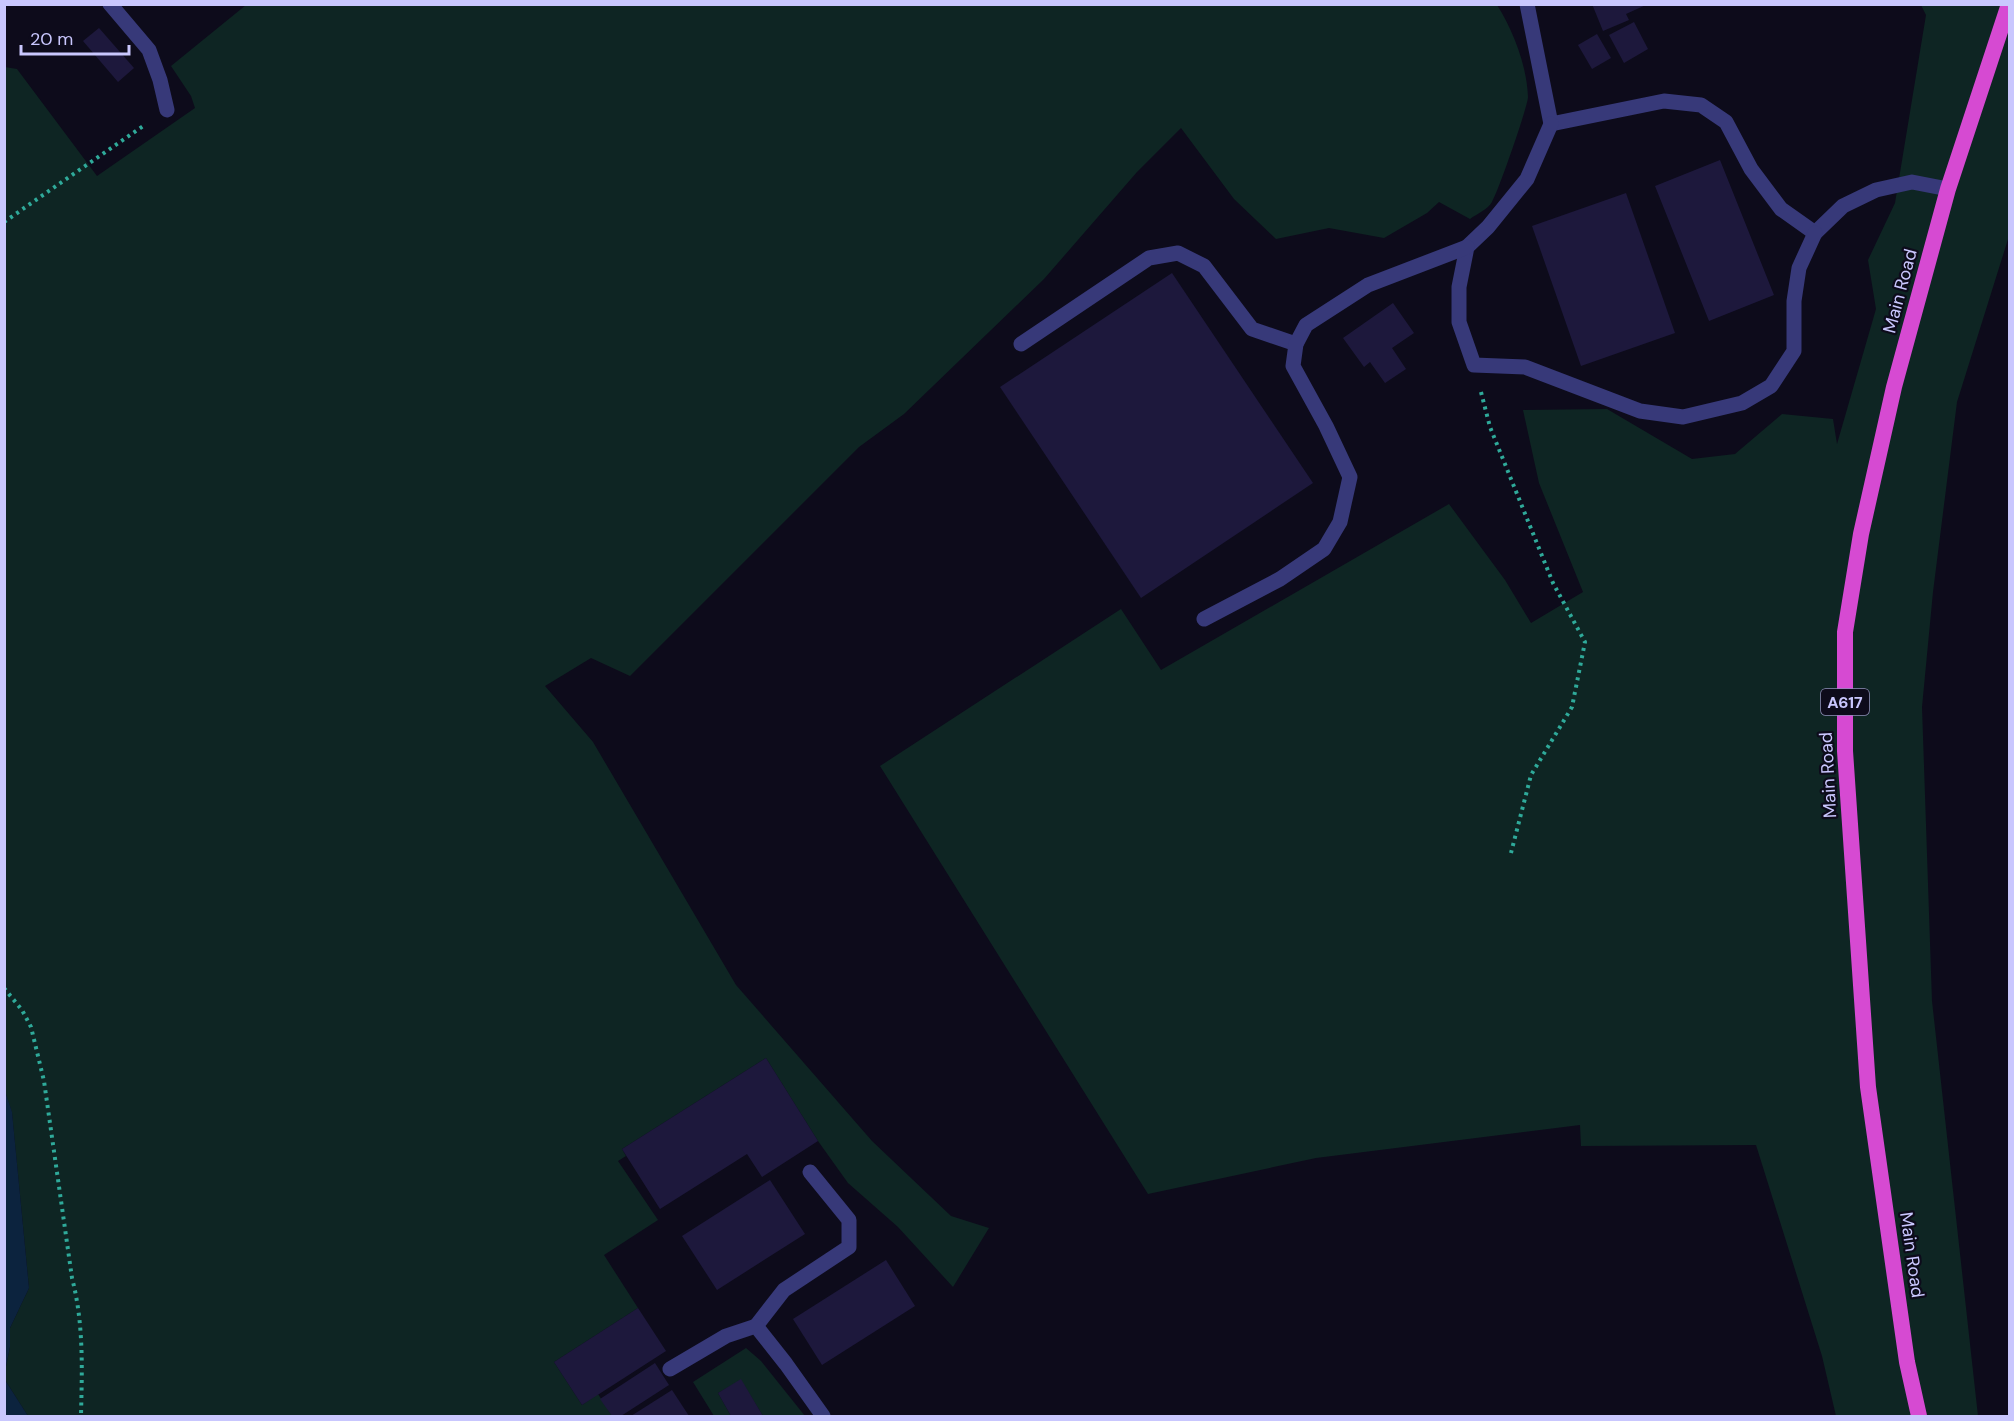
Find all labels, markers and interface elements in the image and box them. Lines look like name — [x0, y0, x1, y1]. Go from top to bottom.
scale bar — [21, 18, 129, 56]
text: 20 m — [30, 27, 73, 51]
street label: Main Road — [1877, 246, 1923, 336]
road number: A617 — [1821, 689, 1869, 715]
street label: Main Road — [1814, 731, 1842, 819]
street label: Main Road — [1894, 1211, 1930, 1299]

